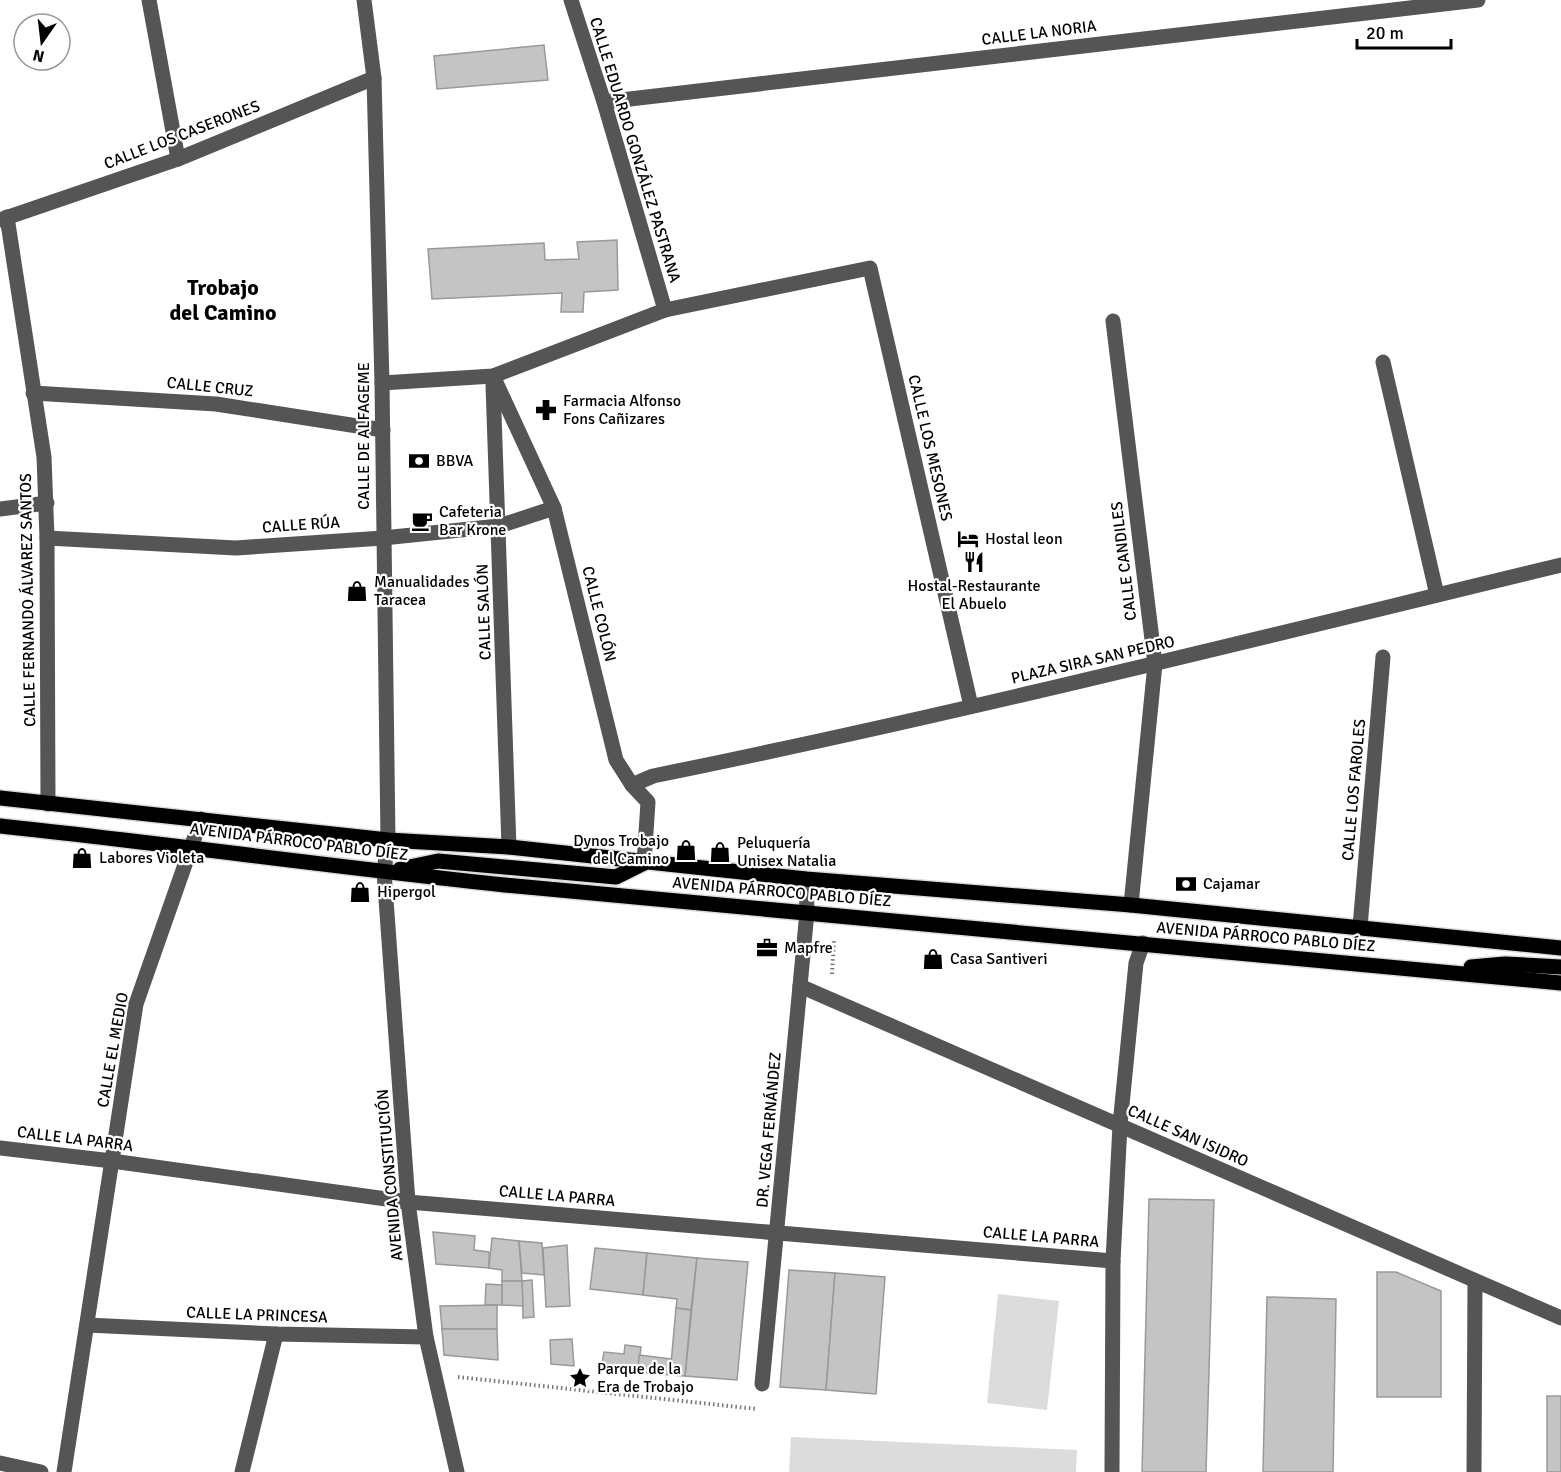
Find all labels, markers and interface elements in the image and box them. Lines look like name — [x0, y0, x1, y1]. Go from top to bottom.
north arrow — [12, 12, 72, 72]
scale bar — [1357, 12, 1452, 50]
street label: CALLE EDUARDO GONZÁLEZ PASTRANA — [585, 15, 685, 285]
street label: CALLE LA NORIA — [981, 16, 1098, 50]
text: 20 m — [1366, 22, 1404, 44]
text: N — [31, 45, 46, 67]
street label: CALLE LOS CASERONES — [101, 96, 263, 174]
district label: Trobajo del Camino — [169, 274, 277, 326]
street label: CALLE DE ALFAGEME — [354, 362, 374, 510]
street label: CALLE CRUZ — [166, 373, 254, 401]
street label: CALLE LOS MESONES — [903, 373, 957, 523]
place label: Farmacia Alfonso Fons Cañizares — [563, 391, 681, 429]
pharmacy icon: Farmacia Alfonso Fons Cañizares — [534, 398, 558, 422]
bank icon: BBVA — [407, 449, 431, 473]
place label: BBVA — [436, 451, 474, 471]
street label: CALLE FERNANDO ÁLVAREZ SANTOS — [16, 473, 40, 727]
street label: CALLE CANDILES — [1107, 500, 1141, 622]
place label: Cafeteria Bar Krone — [439, 502, 506, 540]
cafe icon: Cafeteria Bar Krone — [410, 509, 434, 533]
street label: CALLE RÚA — [261, 512, 341, 538]
hotel icon: Hostal leon — [956, 527, 980, 551]
place label: Hostal leon — [985, 529, 1063, 549]
restaurant icon: Hostal-Restaurante El Abuelo — [962, 550, 986, 574]
street label: CALLE SALÓN — [472, 563, 496, 661]
street label: CALLE COLÓN — [577, 564, 621, 664]
place label: Manualidades Taracea — [374, 572, 470, 610]
place label: Hostal-Restaurante El Abuelo — [908, 576, 1040, 614]
shop icon: Manualidades Taracea — [345, 579, 369, 603]
street label: PLAZA SIRA SAN PEDRO — [1009, 631, 1177, 689]
street label: CALLE LOS FAROLES — [1338, 718, 1370, 862]
street label: AVENIDA PÁRROCO PABLO DÍEZ — [189, 819, 409, 865]
place label: Dynos Trobajo del Camino — [573, 831, 669, 869]
place label: Peluquería Unisex Natalia — [737, 833, 836, 871]
shop icon: Dynos Trobajo del Camino — [674, 838, 698, 862]
shop icon: Peluquería Unisex Natalia — [708, 840, 732, 864]
shop icon: Labores Violeta — [70, 846, 94, 870]
place label: Labores Violeta — [99, 848, 204, 868]
street label: AVENIDA PÁRROCO PABLO DÍEZ — [672, 872, 892, 912]
bank icon: Cajamar — [1174, 872, 1198, 896]
place label: Cajamar — [1203, 874, 1260, 894]
shop icon: Hipergol — [348, 880, 372, 904]
place label: Hipergol — [377, 882, 436, 902]
street label: AVENIDA PÁRROCO PABLO DÍEZ — [1156, 917, 1376, 957]
office icon: Mapfre — [755, 936, 779, 960]
place label: Mapfre — [784, 938, 833, 958]
shop icon: Casa Santiveri — [921, 947, 945, 971]
place label: Casa Santiveri — [950, 949, 1048, 969]
street label: CALLE EL MEDIO — [93, 991, 133, 1109]
street label: DR. VEGA FERNÁNDEZ — [752, 1051, 786, 1209]
street label: AVENIDA CONSTITUCIÓN — [373, 1088, 407, 1262]
street label: CALLE SAN ISIDRO — [1125, 1100, 1251, 1172]
street label: CALLE LA PARRA — [16, 1122, 134, 1156]
street label: CALLE LA PARRA — [498, 1181, 616, 1211]
street label: CALLE LA PARRA — [982, 1222, 1100, 1252]
street label: CALLE LA PRINCESA — [186, 1303, 328, 1327]
place label: Parque de la Era de Trobajo — [597, 1359, 694, 1397]
place icon: Parque de la Era de Trobajo — [568, 1366, 592, 1390]

